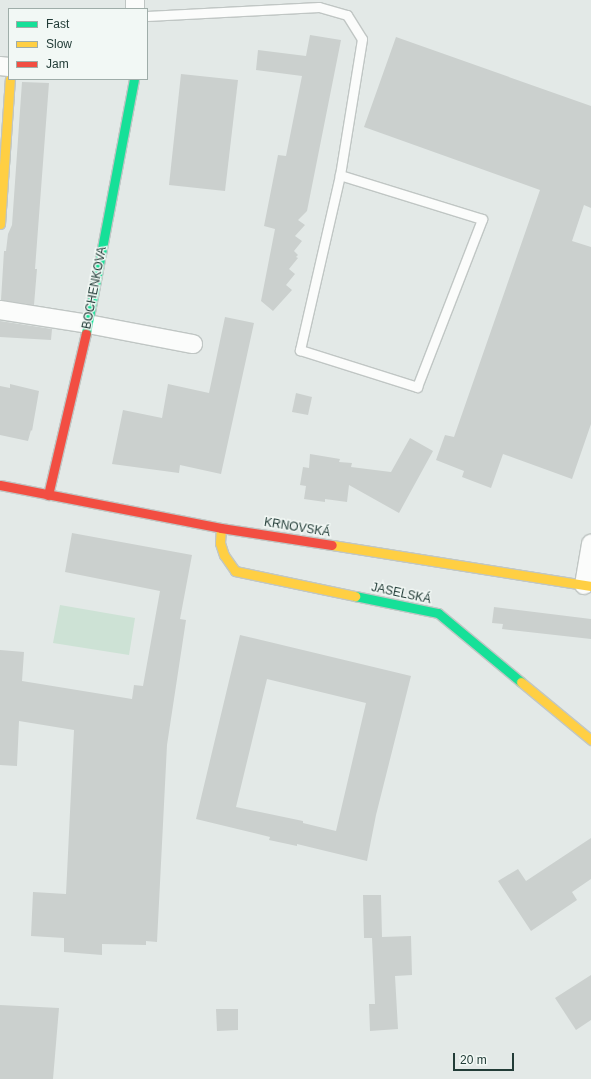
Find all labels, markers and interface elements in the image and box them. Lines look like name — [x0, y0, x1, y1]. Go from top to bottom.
legend — [8, 8, 148, 80]
text: Fast — [46, 17, 69, 31]
text: Slow — [46, 37, 72, 51]
text: Jam — [46, 57, 69, 71]
street label: BOCHENKOVA — [80, 245, 110, 331]
street label: KRNOVSKÁ — [263, 516, 331, 540]
street label: JASELSKÁ — [370, 581, 432, 607]
scale bar — [455, 1045, 516, 1071]
text: 20 m — [460, 1053, 487, 1067]

